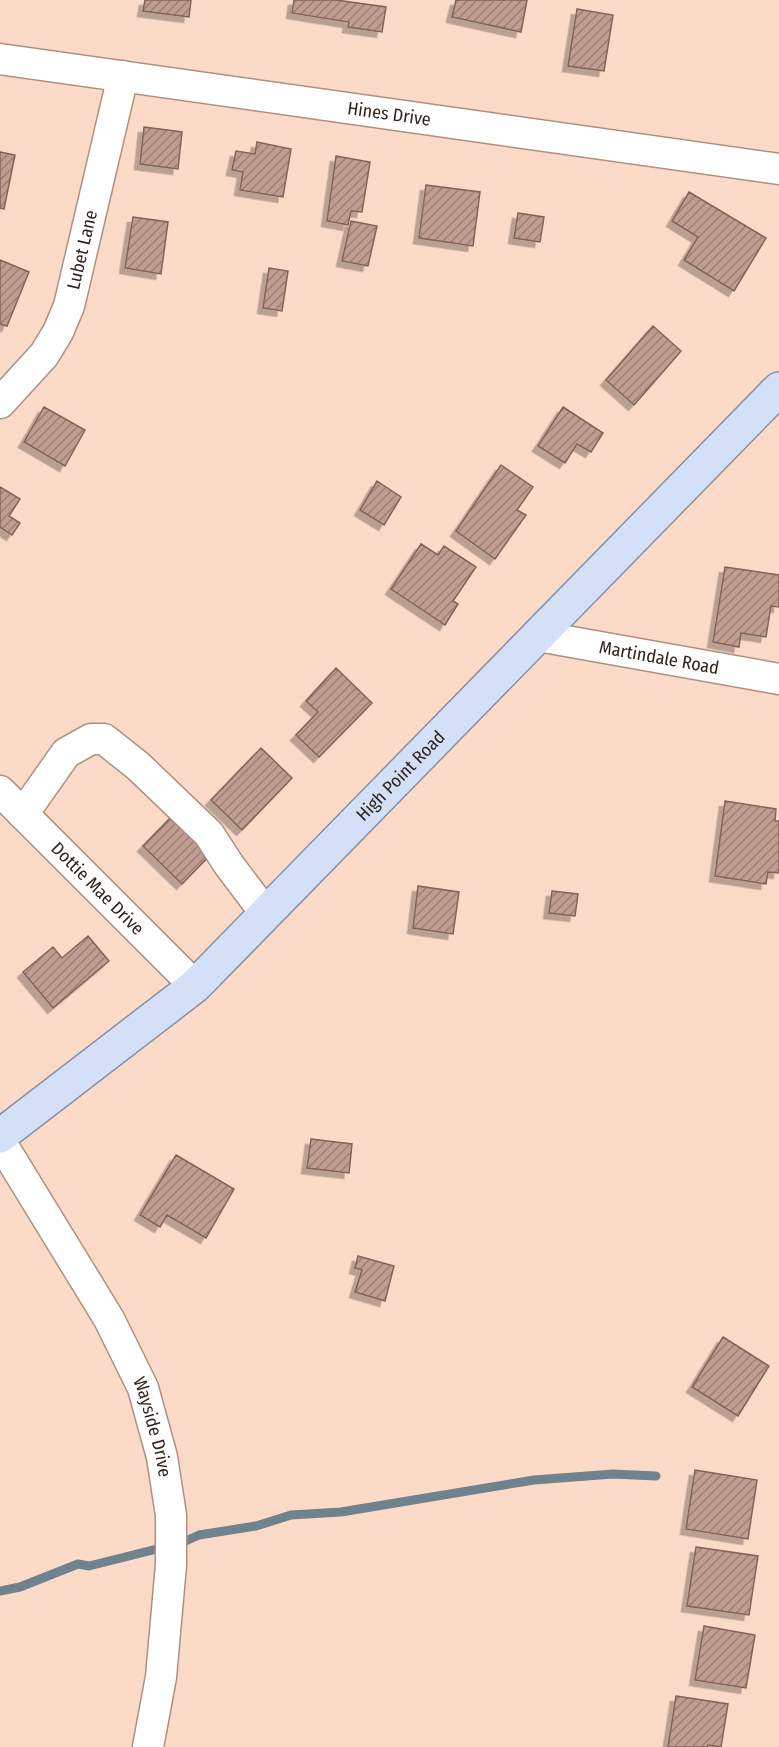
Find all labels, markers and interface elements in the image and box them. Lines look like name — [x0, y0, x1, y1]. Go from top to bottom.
street label: Hines Drive — [346, 97, 432, 131]
street label: Lubet Lane — [62, 208, 102, 292]
street label: Martindale Road — [597, 636, 721, 679]
street label: High Point Road — [352, 726, 450, 826]
street label: Dottie Mae Drive — [47, 838, 149, 940]
street label: Wayside Drive — [128, 1373, 176, 1479]

